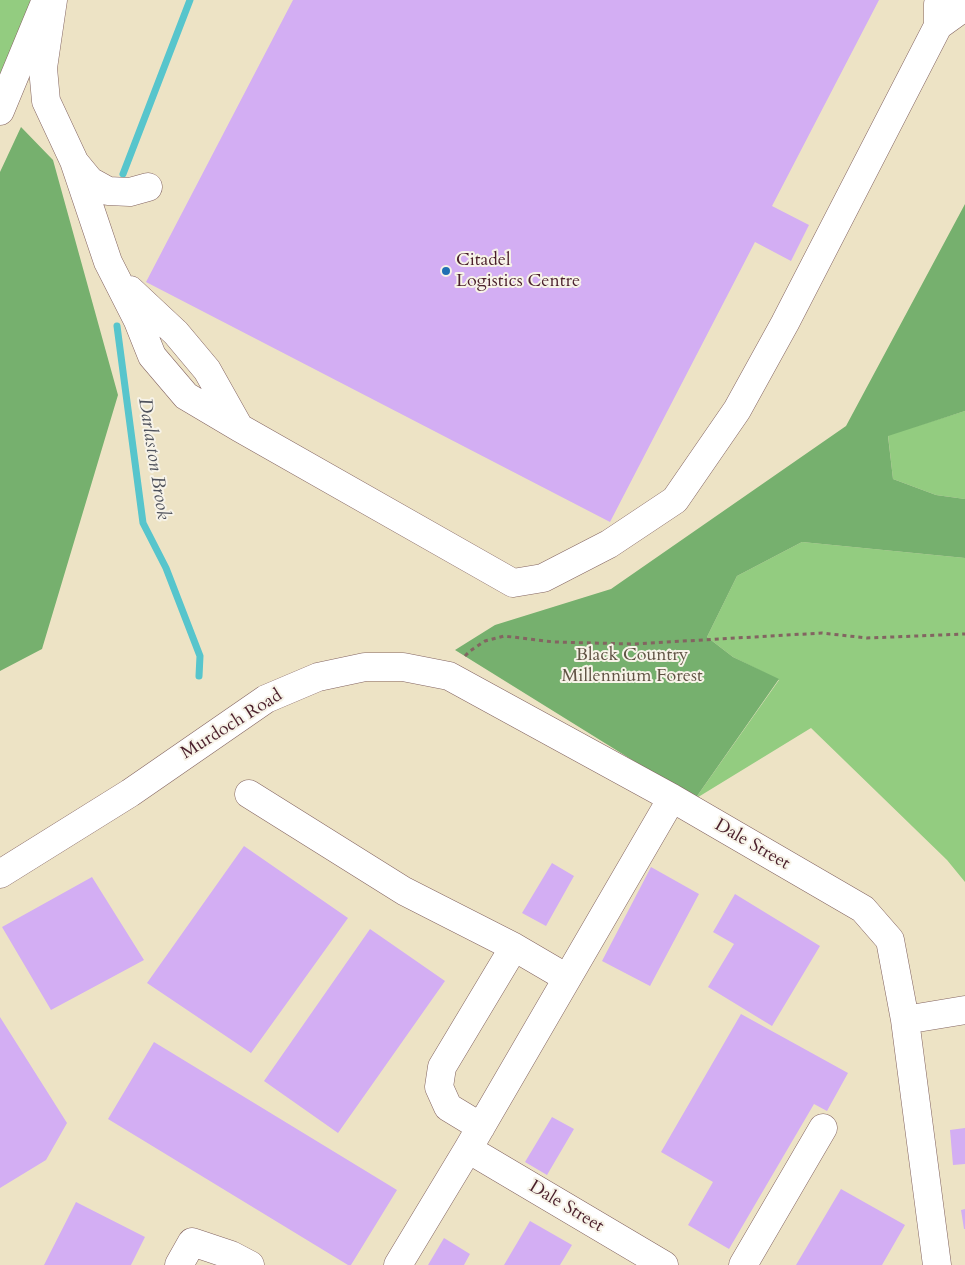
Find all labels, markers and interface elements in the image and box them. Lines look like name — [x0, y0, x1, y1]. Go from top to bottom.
place label: Citadel Logistics Centre — [456, 250, 580, 292]
marker: Citadel Logistics Centre — [440, 265, 452, 277]
water label: Darlaston Brook — [132, 397, 174, 521]
park label: Black Country Millennium Forest — [561, 645, 703, 688]
street label: Murdoch Road — [177, 685, 287, 765]
street label: Dale Street — [711, 815, 793, 875]
street label: Dale Street — [525, 1176, 607, 1238]

